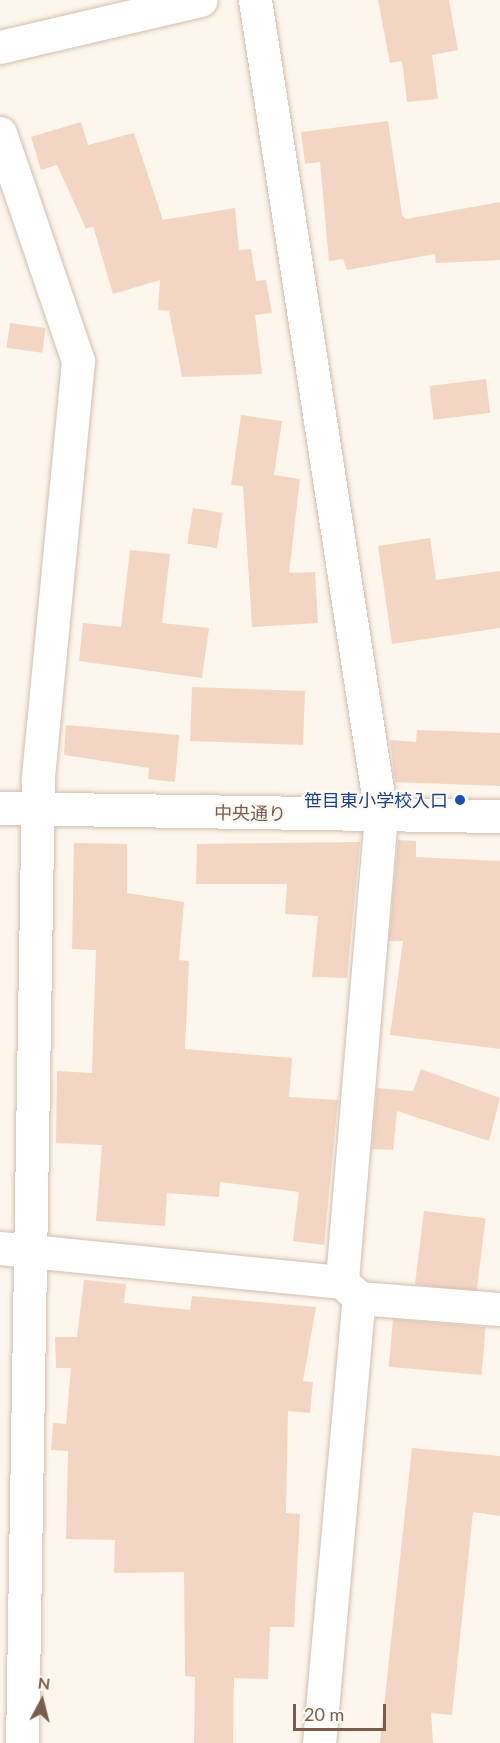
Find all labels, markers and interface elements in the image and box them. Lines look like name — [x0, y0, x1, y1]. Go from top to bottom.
place label: 笹目東小学校入口 — [304, 789, 448, 811]
marker: 笹目東小学校入口 — [453, 793, 467, 807]
street label: 中央通り — [214, 802, 286, 824]
north arrow — [12, 1671, 72, 1731]
text: N — [37, 1672, 52, 1693]
scale bar — [296, 1692, 389, 1730]
text: 20 m — [304, 1703, 344, 1725]

